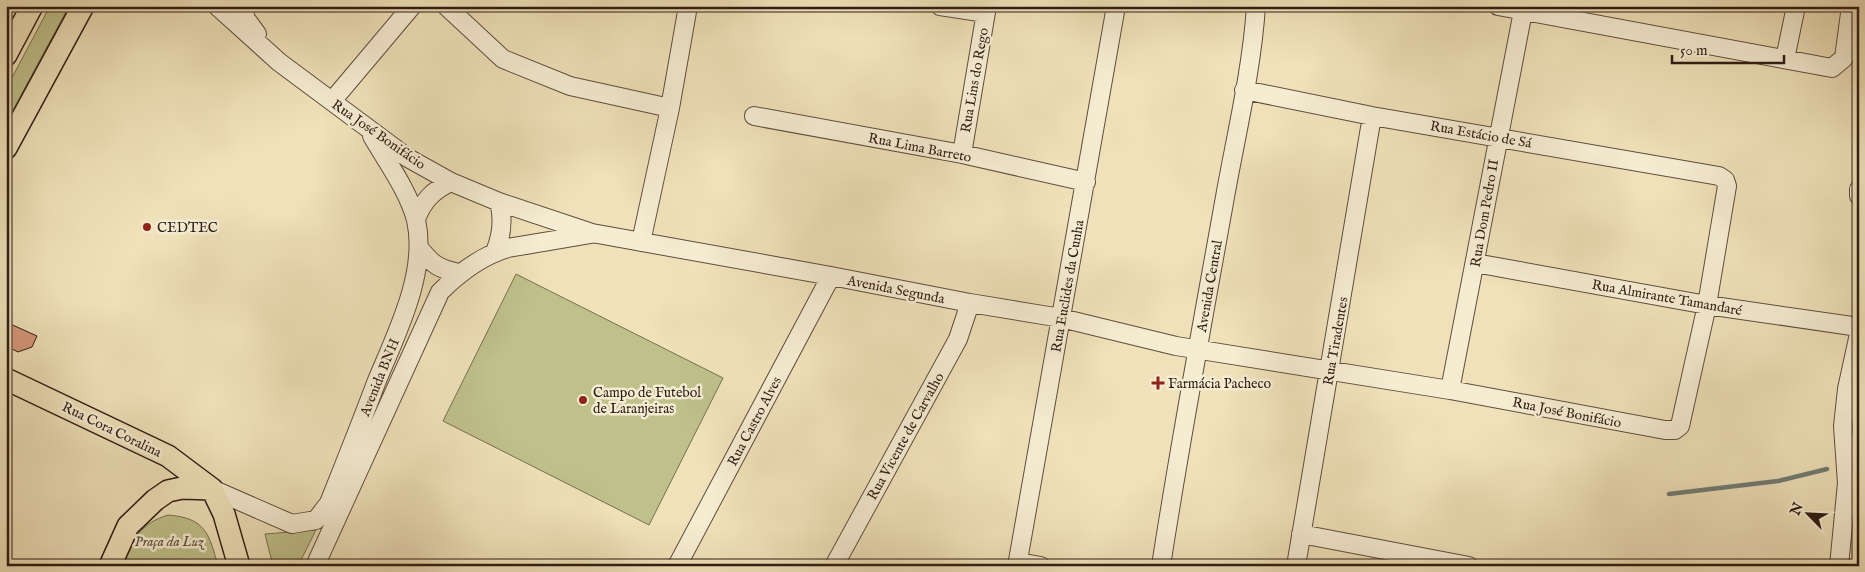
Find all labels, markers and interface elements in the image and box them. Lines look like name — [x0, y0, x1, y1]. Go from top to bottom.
street label: Rua Lins do Rego — [957, 26, 993, 134]
scale bar — [1672, 32, 1785, 64]
text: 50 m — [1680, 41, 1708, 60]
street label: Rua José Bonifácio — [328, 96, 429, 174]
street label: Rua Estácio de Sá — [1429, 117, 1534, 153]
street label: Rua Lima Barreto — [867, 129, 973, 167]
street label: Rua Dom Pedro II — [1467, 158, 1503, 269]
street label: Rua Euclides da Cunha — [1047, 218, 1089, 354]
place label: CEDTEC — [157, 219, 218, 237]
marker: CEDTEC — [141, 221, 153, 233]
street label: Avenida Central — [1193, 239, 1227, 335]
street label: Avenida Segunda — [845, 272, 947, 308]
street label: Rua Almirante Tamandaré — [1590, 276, 1744, 320]
street label: Rua Tiradentes — [1319, 295, 1353, 387]
street label: Avenida BNH — [356, 336, 404, 420]
street label: Rua Vicente de Carvalho — [863, 369, 949, 503]
street label: Rua Castro Alves — [724, 373, 786, 469]
place label: Farmácia Pacheco — [1168, 375, 1272, 393]
marker: Farmácia Pacheco — [1152, 377, 1164, 389]
place label: Campo de Futebol de Laranjeiras — [593, 384, 701, 418]
marker: Campo de Futebol de Laranjeiras — [577, 394, 589, 406]
street label: Rua José Bonifácio — [1511, 394, 1623, 432]
street label: Rua Cora Coralina — [59, 398, 165, 462]
north arrow — [1782, 490, 1832, 540]
text: N — [1786, 500, 1808, 519]
park label: Praça da Luz — [135, 533, 205, 551]

